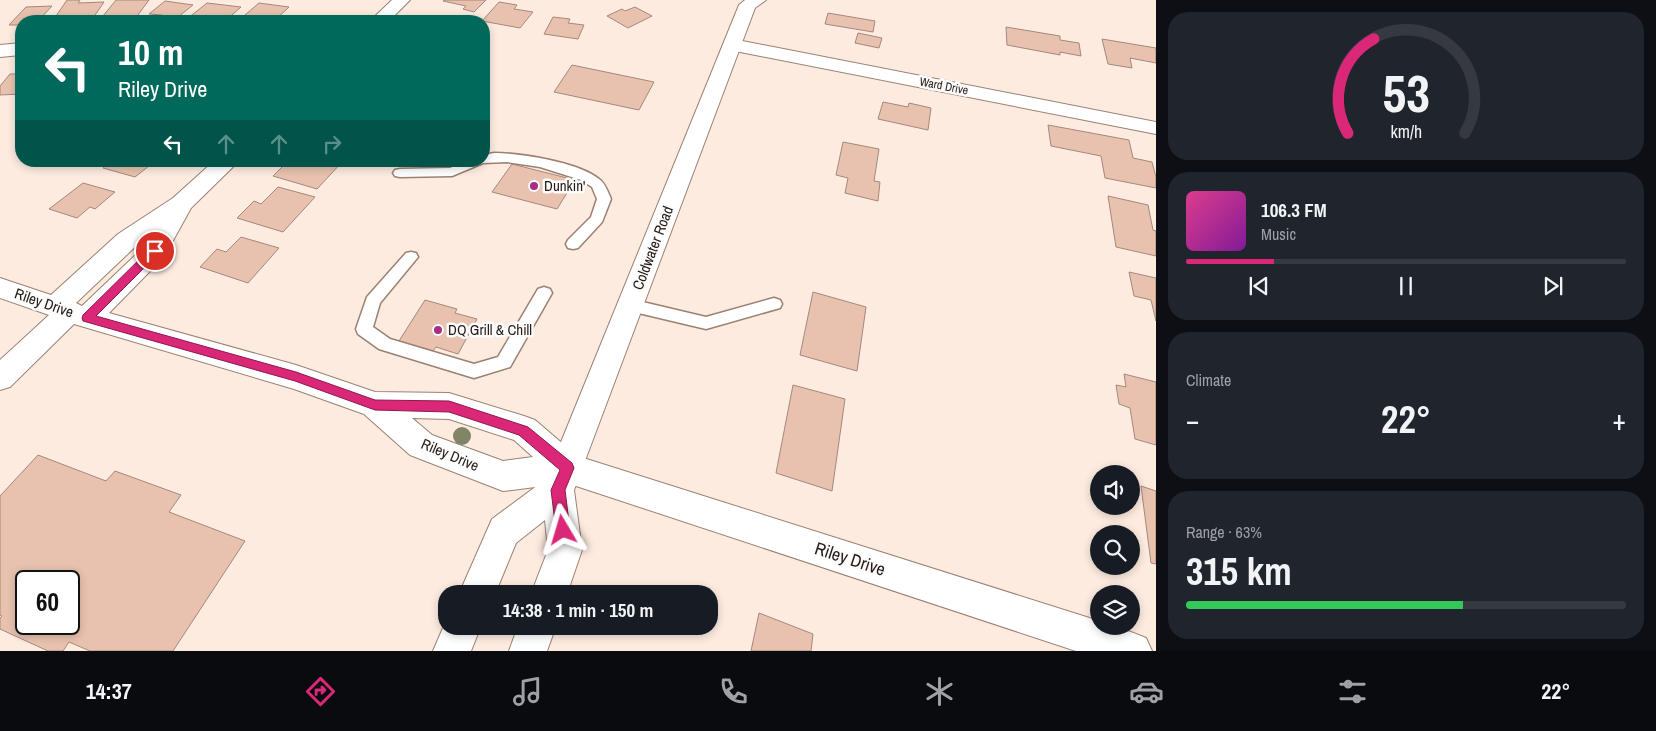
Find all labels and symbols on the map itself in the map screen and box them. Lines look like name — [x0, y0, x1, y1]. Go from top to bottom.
street label: Ward Drive — [918, 73, 970, 99]
place label: Dunkin' — [544, 175, 585, 196]
marker: Dunkin' — [528, 180, 540, 192]
street label: Coldwater Road — [627, 203, 678, 293]
pin — [134, 230, 176, 272]
street label: Riley Drive — [12, 283, 76, 322]
place label: DQ Grill & Chill — [448, 319, 532, 340]
marker: DQ Grill & Chill — [432, 324, 444, 336]
street label: Riley Drive — [418, 433, 482, 476]
position arrow — [536, 503, 588, 555]
street label: Riley Drive — [812, 535, 889, 582]
speed limit sign: 60 — [15, 570, 80, 635]

